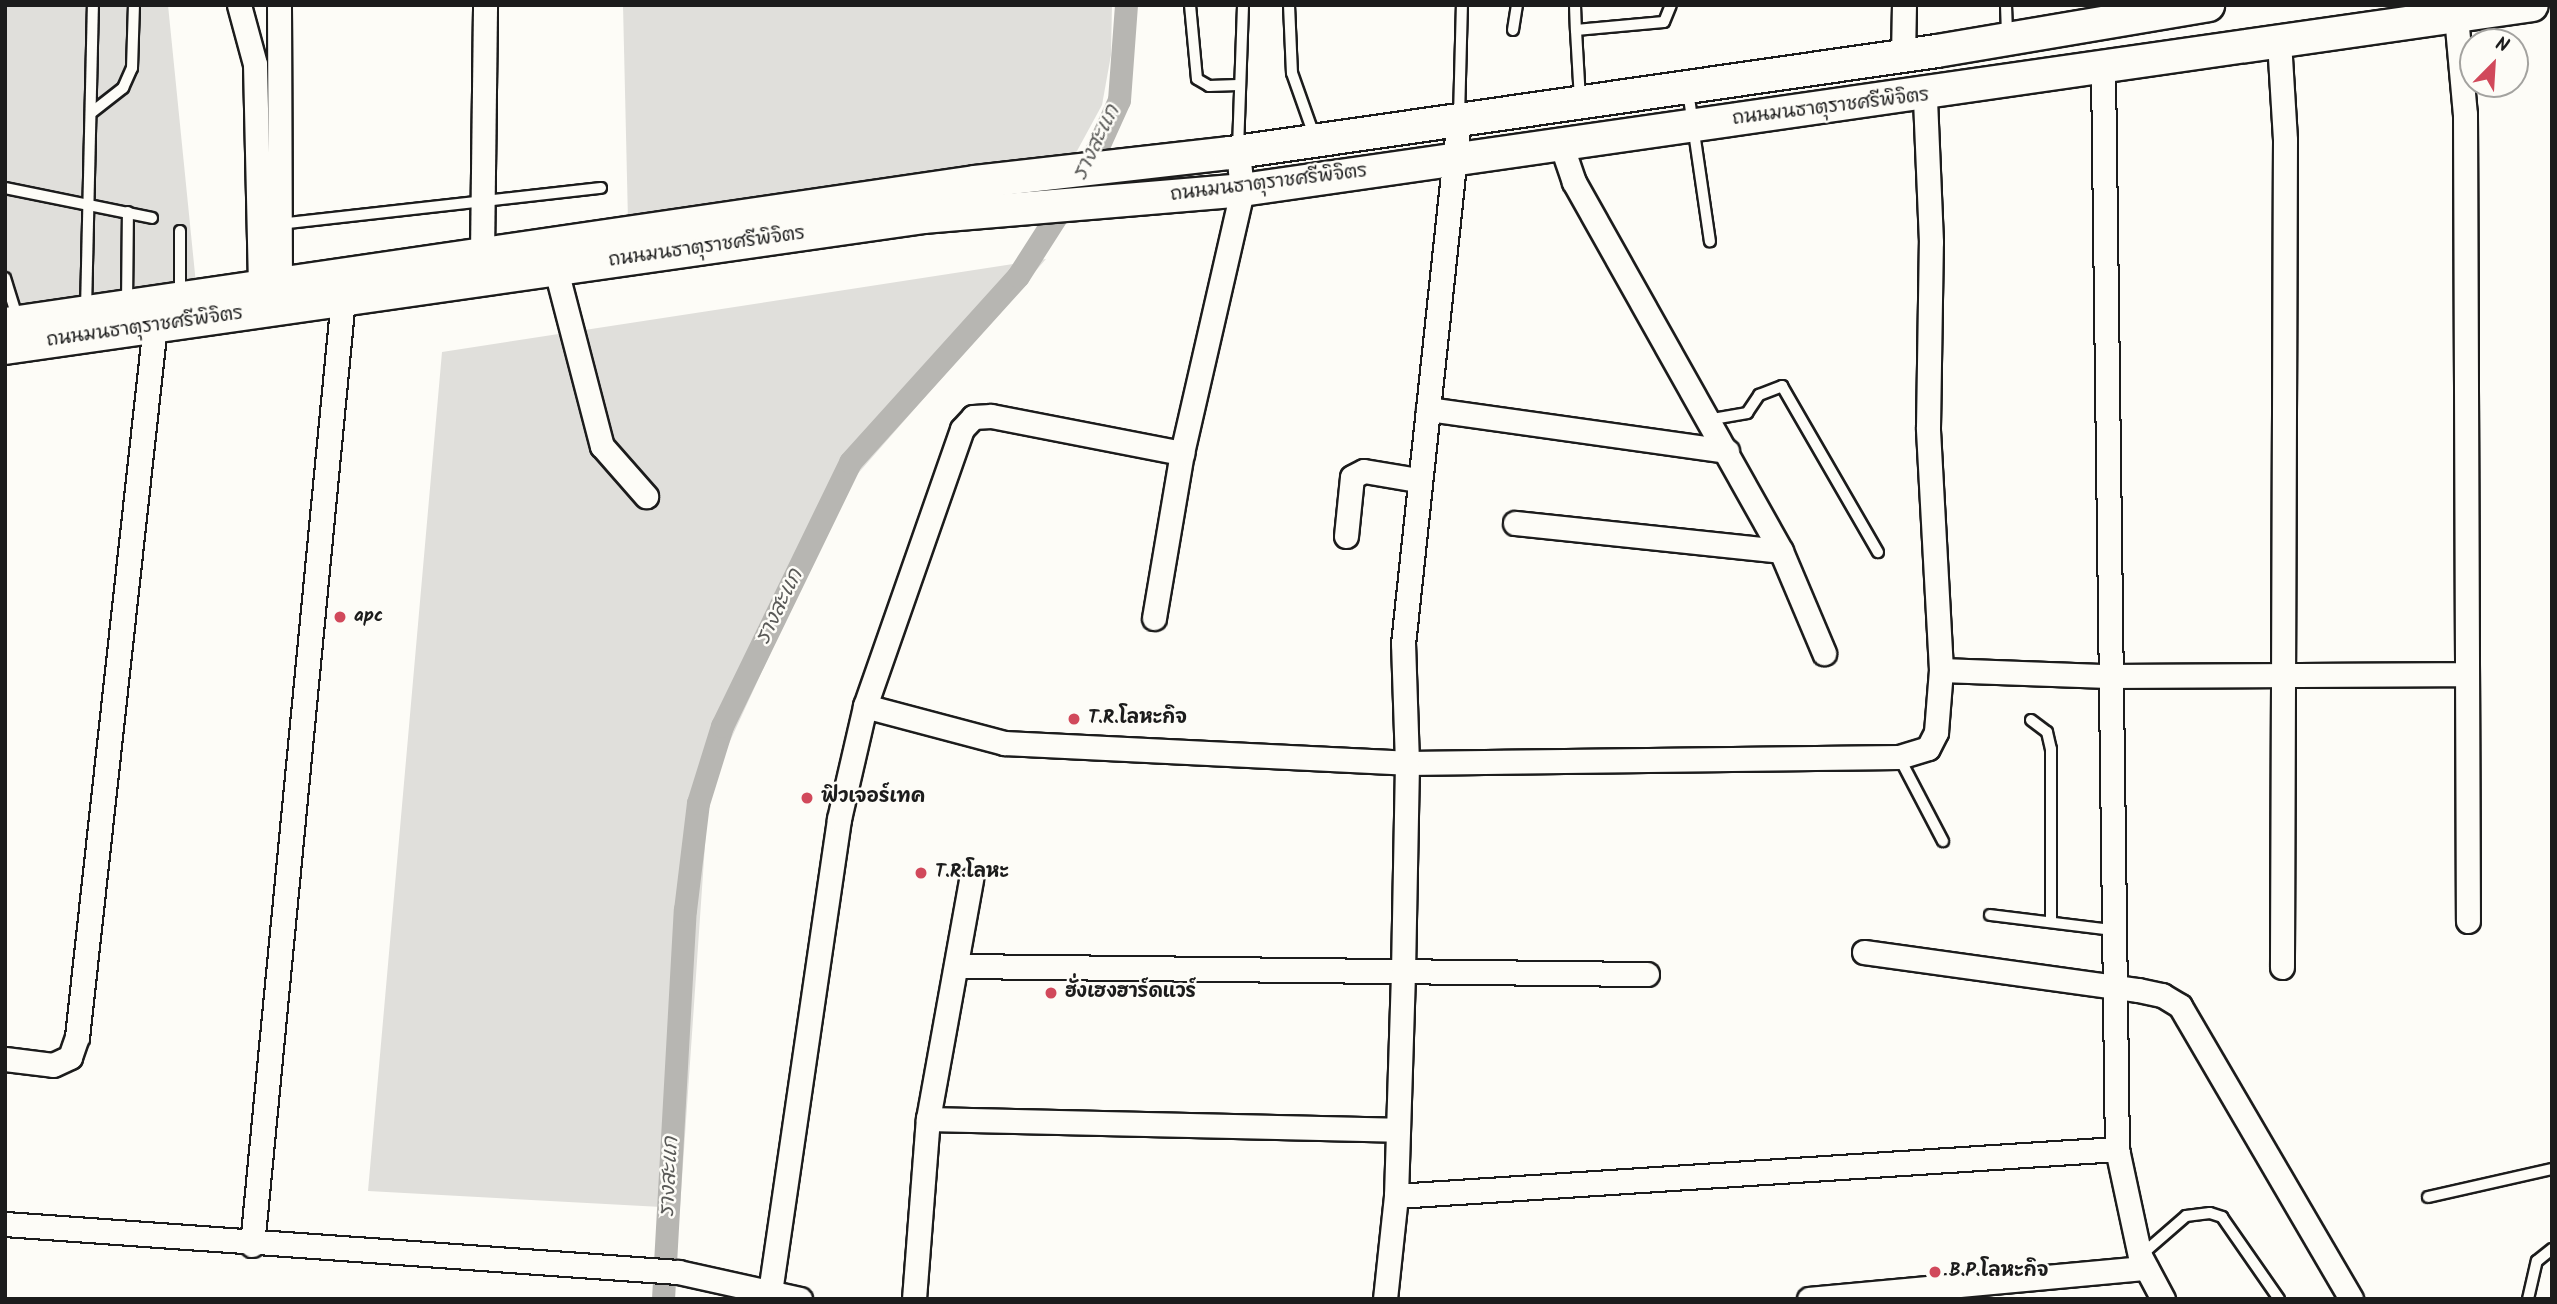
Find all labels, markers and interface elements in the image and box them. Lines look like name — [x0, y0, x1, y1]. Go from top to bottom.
north arrow — [2459, 28, 2529, 98]
text: N — [2490, 29, 2513, 62]
street label: ถนนมนธาตุราชศรีพิจิตร — [1731, 85, 1931, 131]
water label: รางสะแก — [1068, 101, 1126, 185]
street label: ถนนมนธาตุราชศรีพิจิตร — [1169, 161, 1369, 207]
street label: ถนนมนธาตุราชศรีพิจิตร — [607, 223, 807, 273]
street label: ถนนมนธาตุราชศรีพิจิตร — [45, 303, 245, 353]
water label: รางสะแก — [751, 565, 809, 649]
place label: apc — [354, 606, 383, 628]
marker: apc — [332, 609, 348, 625]
place label: T.R.โลหะกิจ — [1088, 708, 1187, 730]
marker: T.R.โลหะกิจ — [1066, 711, 1082, 727]
place label: ฟิวเจอร์เทค — [821, 787, 925, 809]
marker: ฟิวเจอร์เทค — [799, 790, 815, 806]
place label: T.R.โลหะ — [935, 862, 1009, 884]
marker: T.R.โลหะ — [913, 865, 929, 881]
place label: ฮั่งเฮงฮาร์ดแวร์ — [1065, 982, 1196, 1004]
marker: ฮั่งเฮงฮาร์ดแวร์ — [1043, 985, 1059, 1001]
water label: รางสะแก — [655, 1136, 685, 1218]
place label: B.P.โลหะกิจ — [1949, 1261, 2048, 1283]
marker: B.P.โลหะกิจ — [1927, 1264, 1943, 1280]

